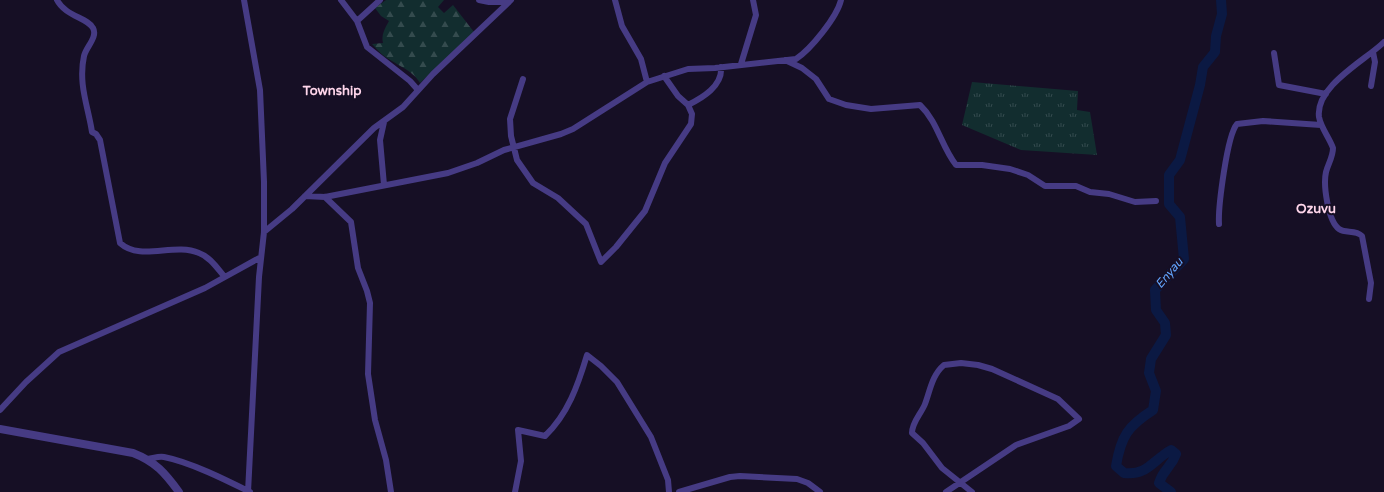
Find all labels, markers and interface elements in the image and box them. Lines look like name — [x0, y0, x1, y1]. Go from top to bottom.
district label: Township — [302, 83, 361, 99]
district label: Ozuvu — [1296, 201, 1336, 217]
water label: Enyau — [1152, 255, 1186, 291]

